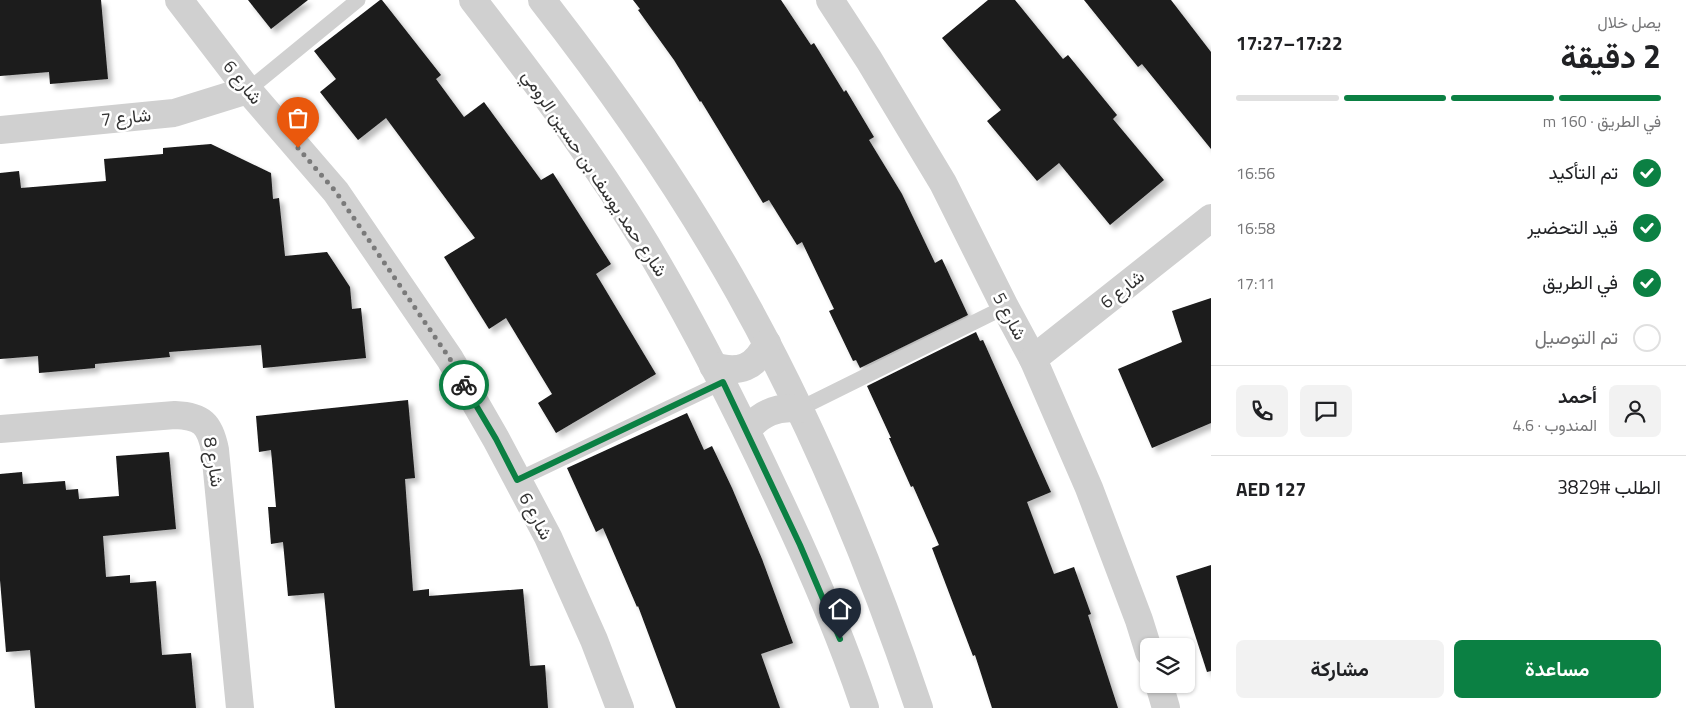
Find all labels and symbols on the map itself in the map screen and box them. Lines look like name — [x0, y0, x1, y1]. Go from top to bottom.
street label: شارع 6 — [217, 54, 269, 110]
street label: شارع حمد يوسف بن حسين الرومي — [514, 64, 675, 283]
pin — [277, 97, 319, 148]
street label: شارع 7 — [100, 101, 152, 133]
street label: شارع 6 — [1094, 263, 1150, 315]
street label: شارع 5 — [986, 287, 1034, 345]
courier — [439, 360, 489, 410]
street label: شارع 8 — [197, 435, 231, 489]
street label: شارع 6 — [512, 487, 560, 545]
pin — [819, 588, 861, 639]

